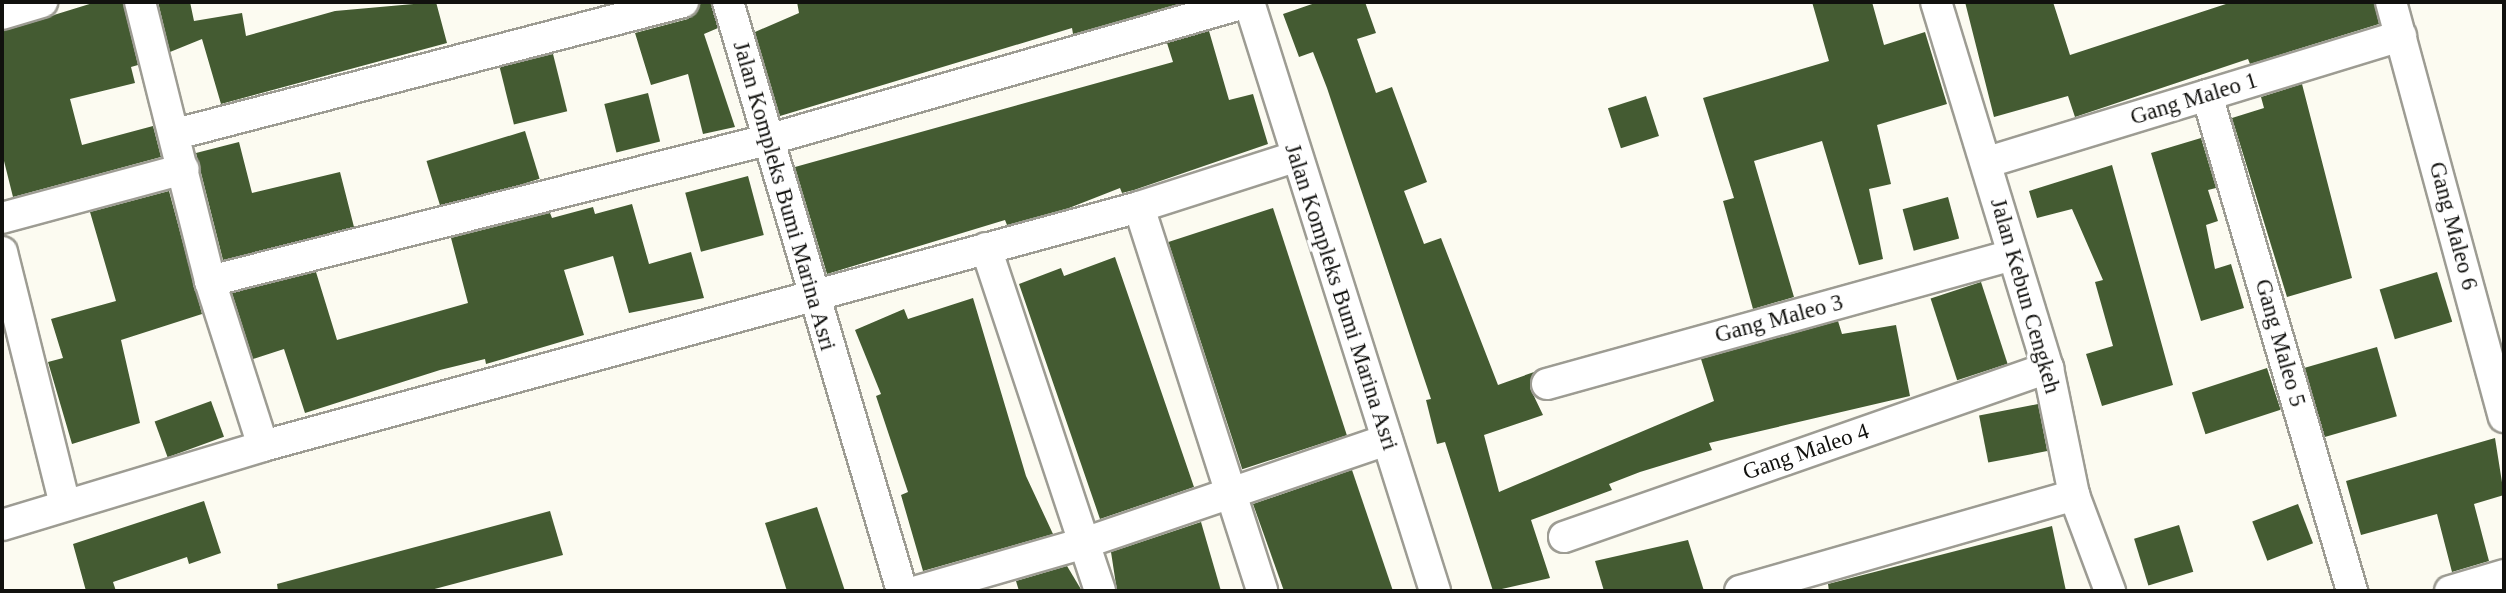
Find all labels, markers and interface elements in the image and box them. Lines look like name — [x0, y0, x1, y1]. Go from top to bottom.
street label: Jalan Kompleks Bumi Marina Asri — [726, 37, 842, 355]
street label: Gang Maleo 1 — [2127, 67, 2261, 131]
street label: Jalan Kompleks Bumi Marina Asri — [1278, 140, 1404, 454]
street label: Gang Maleo 6 — [2423, 159, 2483, 293]
street label: Jalan Kebun Cengkeh — [1984, 195, 2066, 397]
street label: Gang Maleo 5 — [2249, 276, 2311, 410]
street label: Gang Maleo 3 — [1712, 289, 1846, 349]
street label: Gang Maleo 4 — [1739, 418, 1873, 486]

